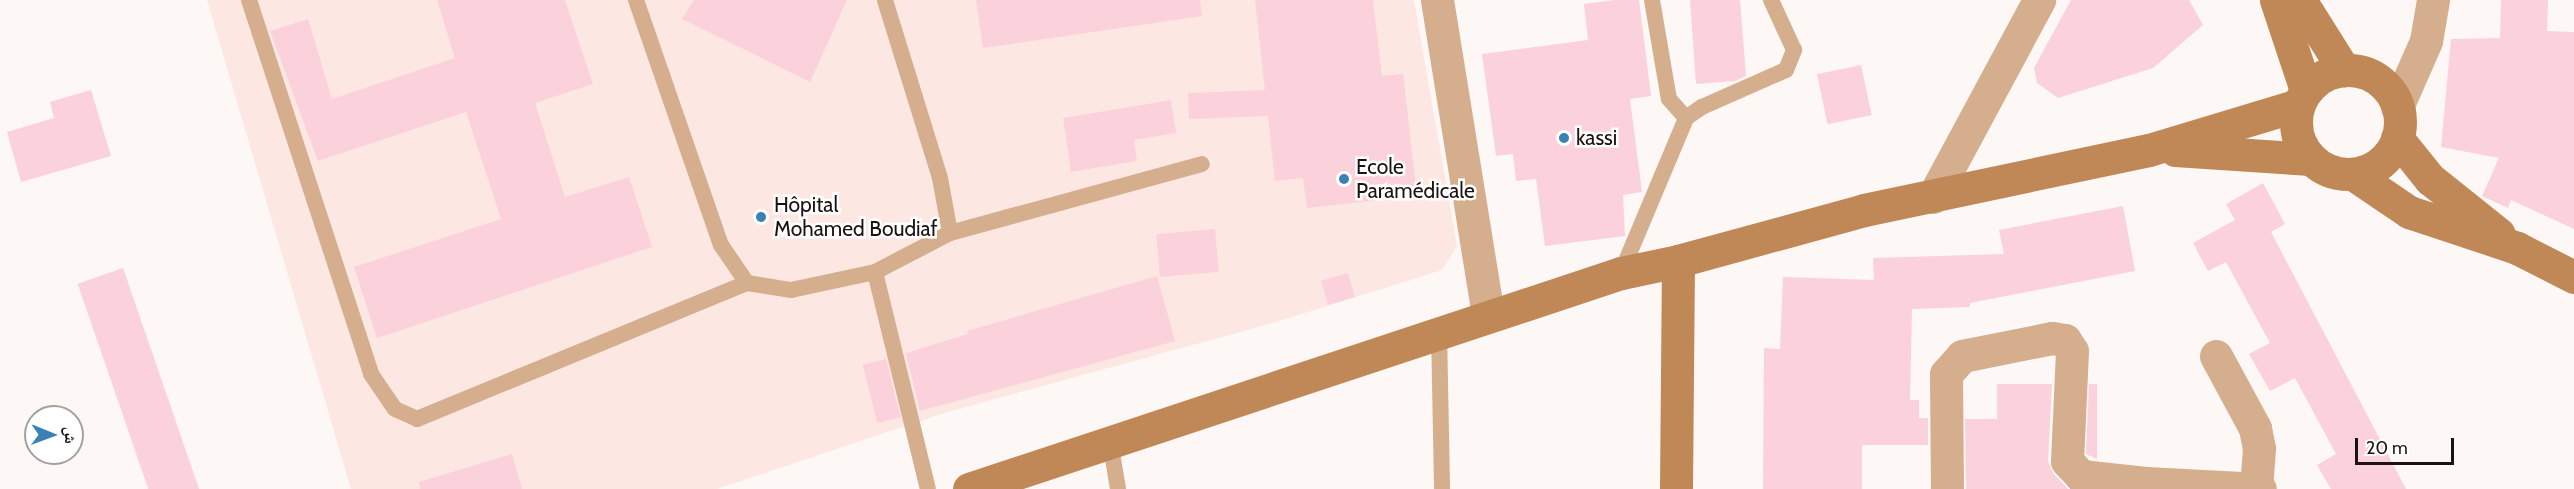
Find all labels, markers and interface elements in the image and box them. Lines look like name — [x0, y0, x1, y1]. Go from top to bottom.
place label: kassi — [1576, 125, 1617, 151]
marker: kassi — [1557, 131, 1571, 145]
place label: Ecole Paramédicale — [1356, 154, 1475, 204]
marker: Ecole Paramédicale — [1337, 172, 1351, 186]
place label: Hôpital Mohamed Boudiaf — [774, 192, 937, 242]
marker: Hôpital Mohamed Boudiaf — [752, 208, 770, 226]
north arrow — [24, 405, 84, 465]
scale bar — [2358, 426, 2457, 464]
text: ش — [61, 427, 80, 444]
text: 20 m — [2366, 437, 2408, 459]

